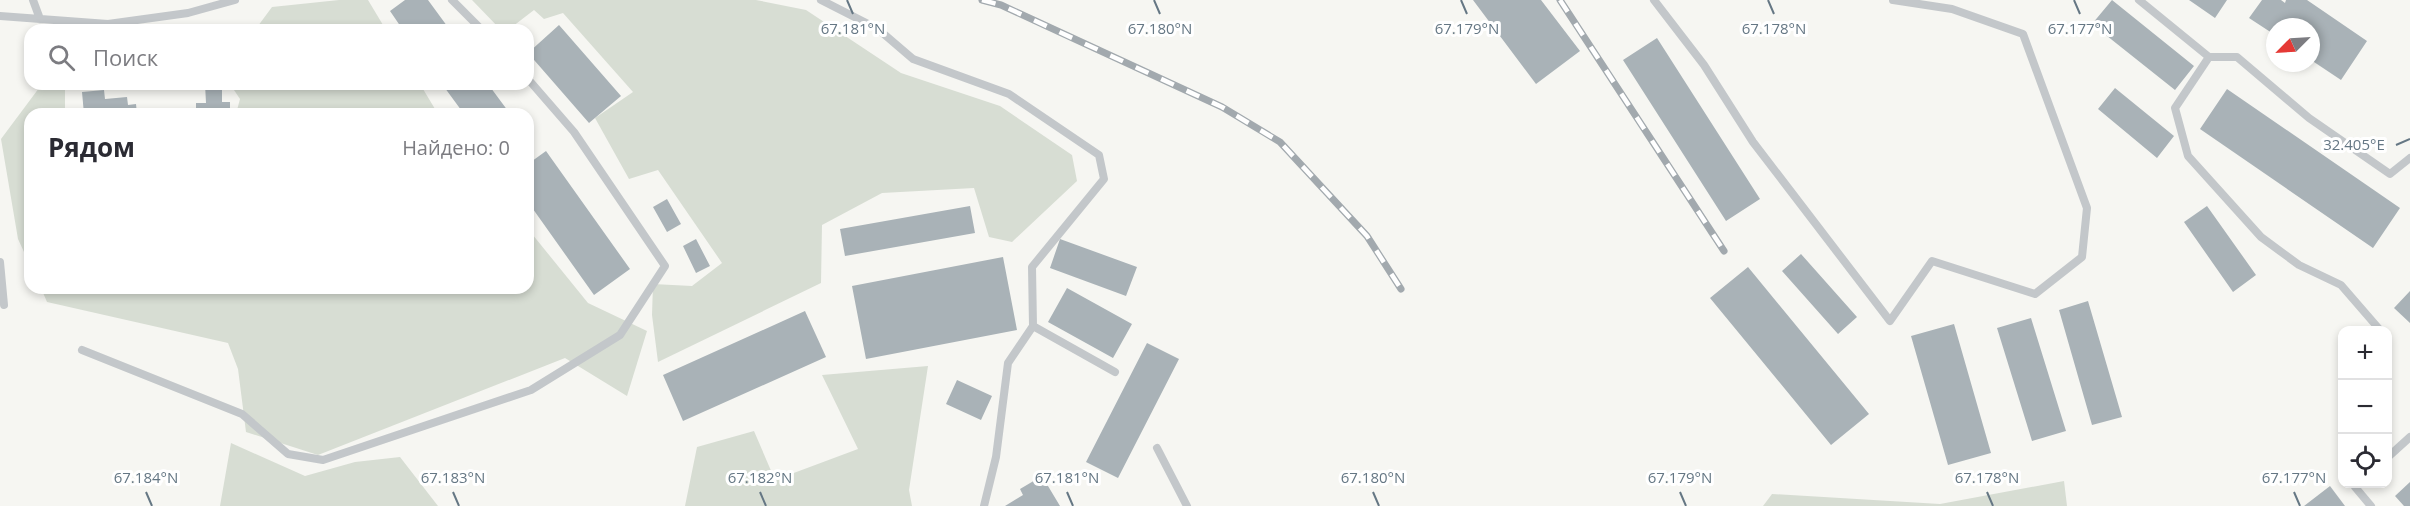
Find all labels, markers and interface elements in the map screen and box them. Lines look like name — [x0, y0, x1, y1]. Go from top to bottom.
text: 67.181°N — [821, 18, 885, 38]
text: 67.180°N — [1128, 18, 1192, 38]
text: 67.179°N — [1435, 18, 1499, 38]
text: 67.178°N — [1742, 18, 1806, 38]
text: 67.177°N — [2048, 18, 2112, 38]
north arrow — [2266, 18, 2320, 72]
search box — [24, 24, 534, 90]
icon: search — [45, 41, 78, 74]
text: Поиск — [93, 42, 158, 72]
text: Рядом — [48, 129, 135, 165]
text: Найдено: 0 — [402, 134, 510, 161]
text: 32.405°E — [2323, 134, 2385, 154]
map controls — [2338, 326, 2392, 488]
button: + — [2338, 326, 2392, 380]
button: − — [2338, 380, 2392, 434]
button: locate — [2338, 434, 2392, 488]
text: 67.184°N — [114, 467, 178, 487]
text: 67.183°N — [421, 467, 485, 487]
text: 67.182°N — [728, 467, 792, 487]
text: 67.181°N — [1035, 467, 1099, 487]
text: 67.180°N — [1341, 467, 1405, 487]
text: 67.179°N — [1648, 467, 1712, 487]
text: 67.178°N — [1955, 467, 2019, 487]
text: 67.177°N — [2262, 467, 2326, 487]

